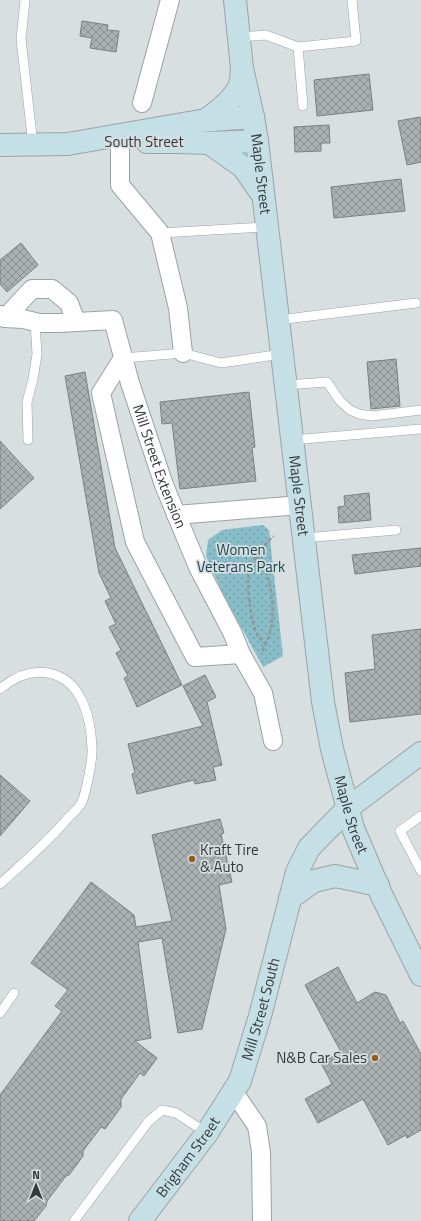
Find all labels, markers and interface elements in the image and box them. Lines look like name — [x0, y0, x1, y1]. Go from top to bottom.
street label: South Street — [104, 130, 184, 153]
street label: Maple Street — [245, 132, 278, 216]
street label: Mill Street Extension — [127, 401, 193, 532]
street label: Maple Street — [283, 454, 315, 538]
park label: Women Veterans Park — [197, 538, 285, 578]
street label: Maple Street — [329, 773, 375, 858]
place label: Kraft Tire & Auto — [200, 838, 259, 878]
marker: Kraft Tire & Auto — [187, 854, 197, 864]
street label: Mill Street South — [235, 955, 285, 1063]
place label: N&B Car Sales — [276, 1046, 367, 1069]
marker: N&B Car Sales — [370, 1053, 380, 1063]
street label: Brigham Street — [150, 1111, 226, 1202]
north arrow — [16, 1165, 56, 1205]
text: N — [32, 1167, 40, 1183]

